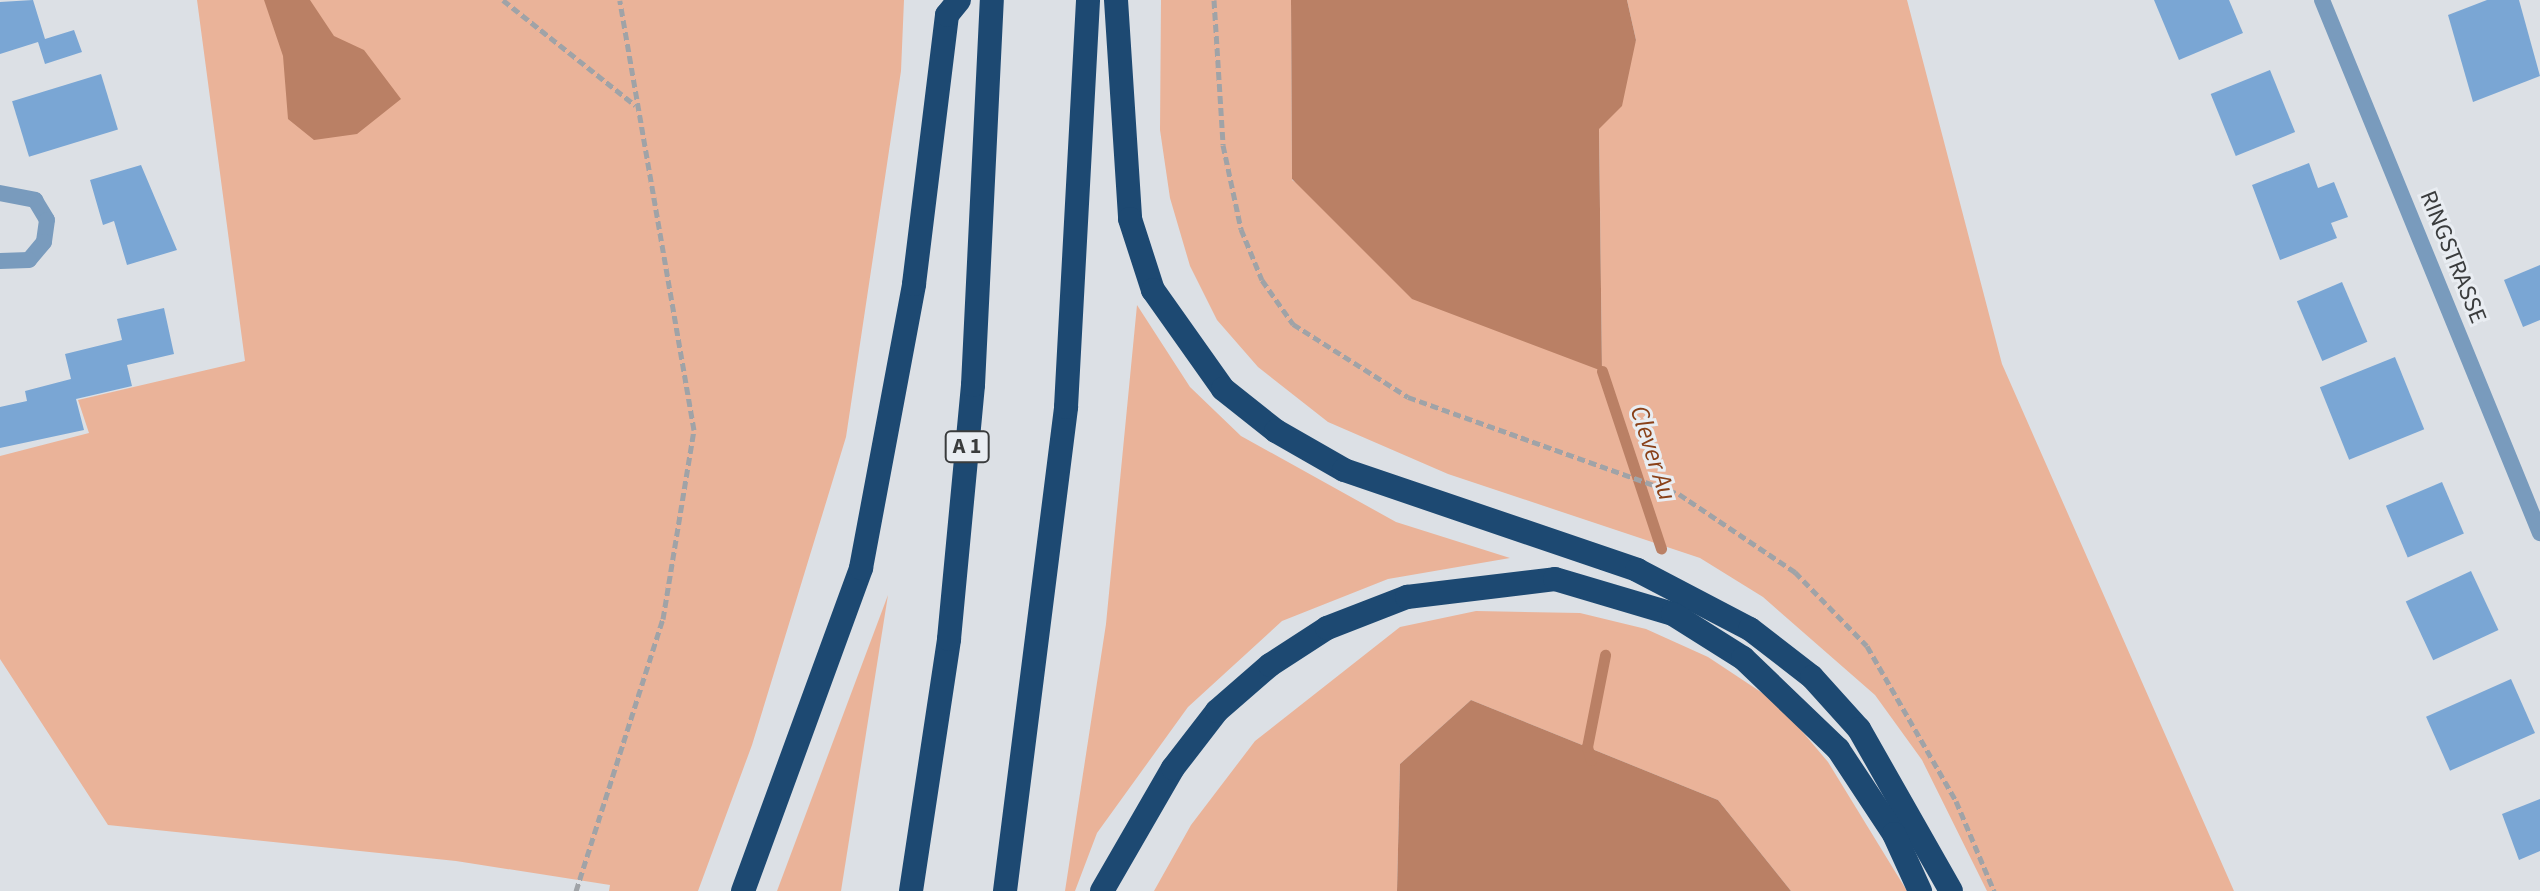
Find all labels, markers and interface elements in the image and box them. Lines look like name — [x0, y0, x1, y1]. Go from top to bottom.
street label: RINGSTRASSE — [2413, 187, 2493, 327]
water label: Clever Au — [1623, 402, 1683, 504]
road number: A 1 — [943, 429, 991, 465]

